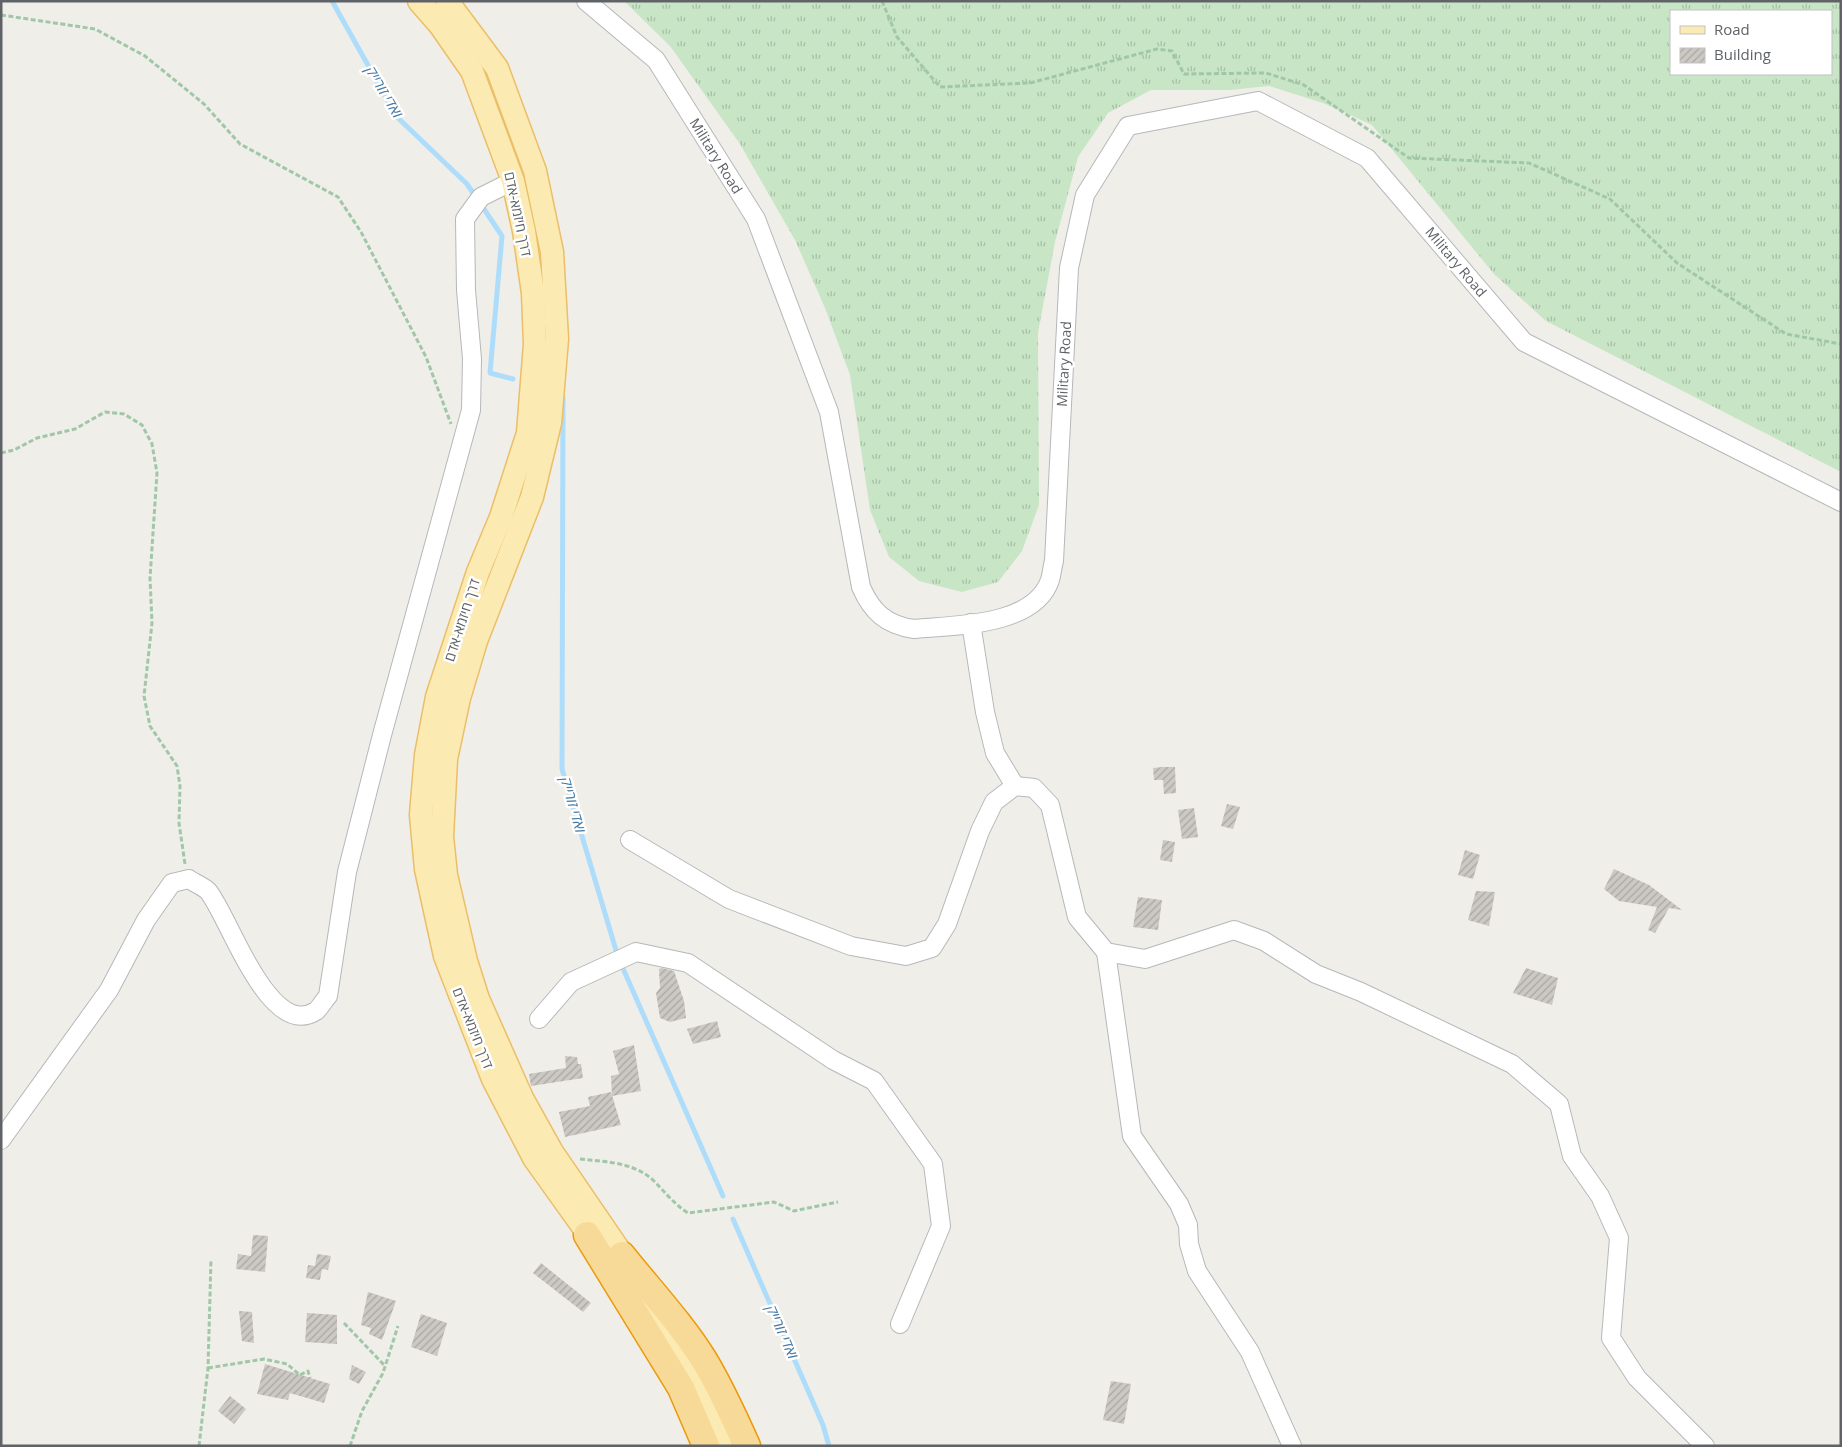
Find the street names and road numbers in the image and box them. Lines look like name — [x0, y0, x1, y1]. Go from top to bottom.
street label: Military Road — [686, 114, 747, 197]
street label: דרך חיזמא-אדם — [500, 170, 537, 258]
street label: Military Road — [1422, 223, 1491, 301]
street label: Military Road — [1052, 321, 1075, 407]
street label: דרך חיזמא-אדם — [439, 576, 484, 664]
street label: דרך חיזמא-אדם — [449, 984, 498, 1071]

